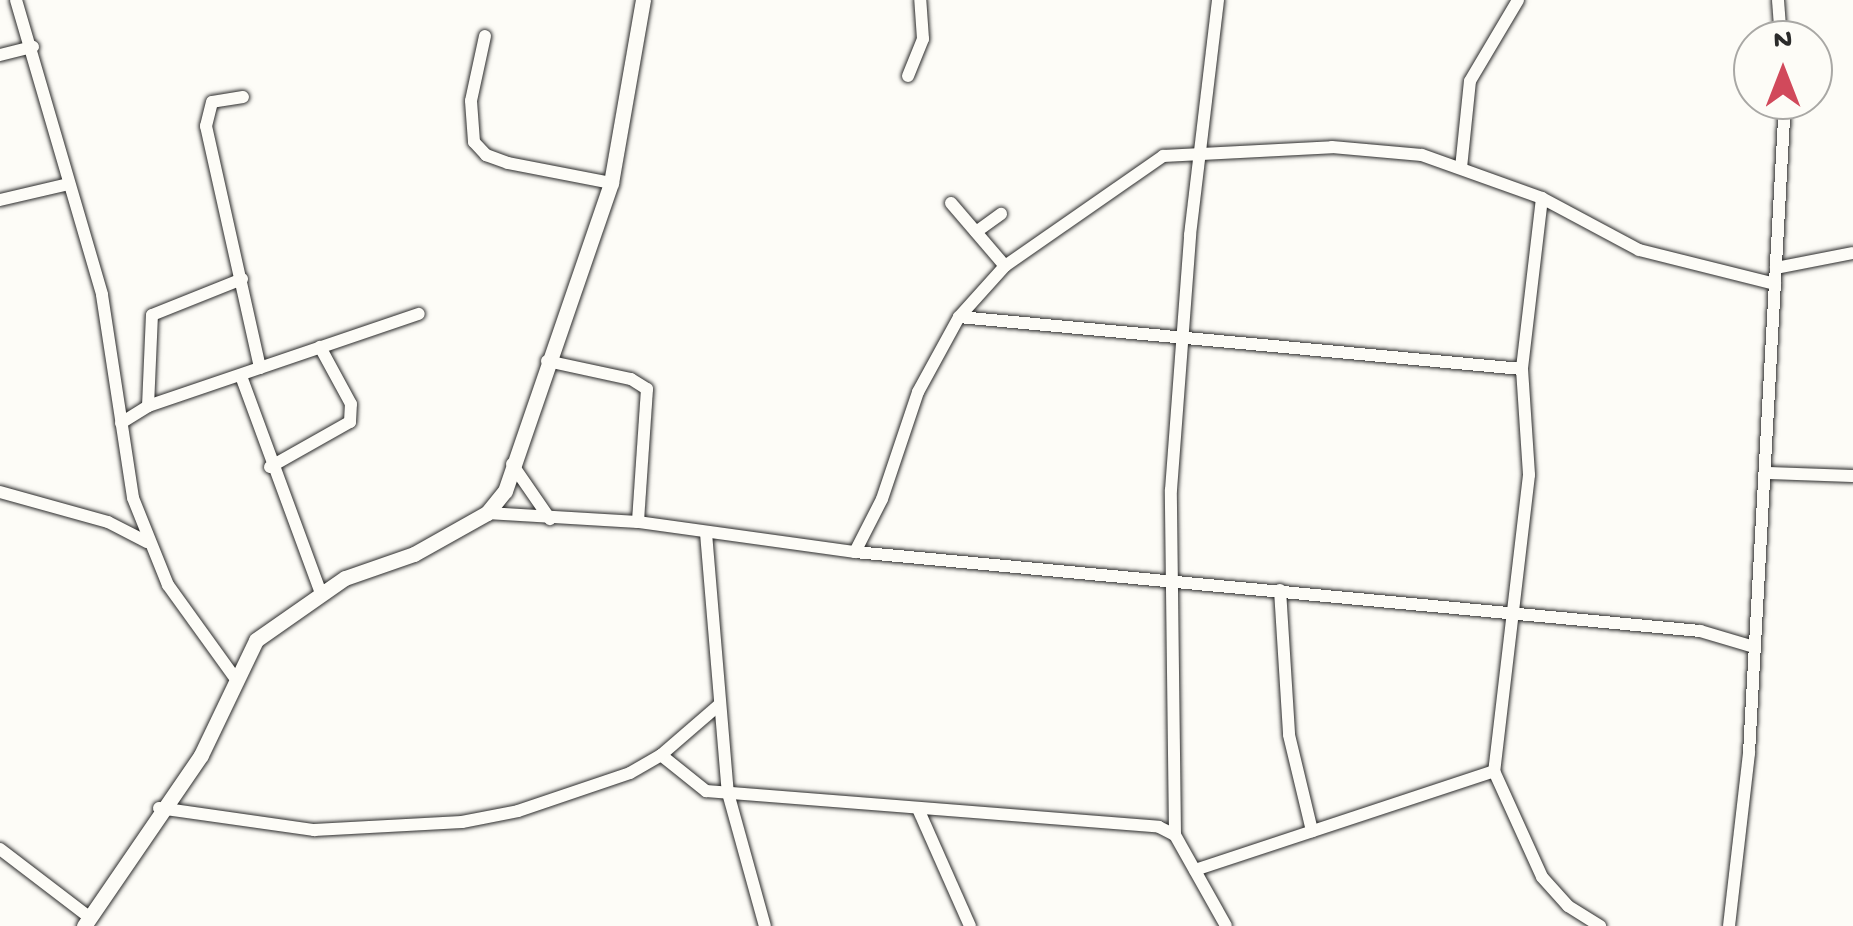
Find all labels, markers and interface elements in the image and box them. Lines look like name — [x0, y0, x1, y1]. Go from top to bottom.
north arrow — [1733, 20, 1833, 120]
text: N — [1774, 25, 1792, 58]

